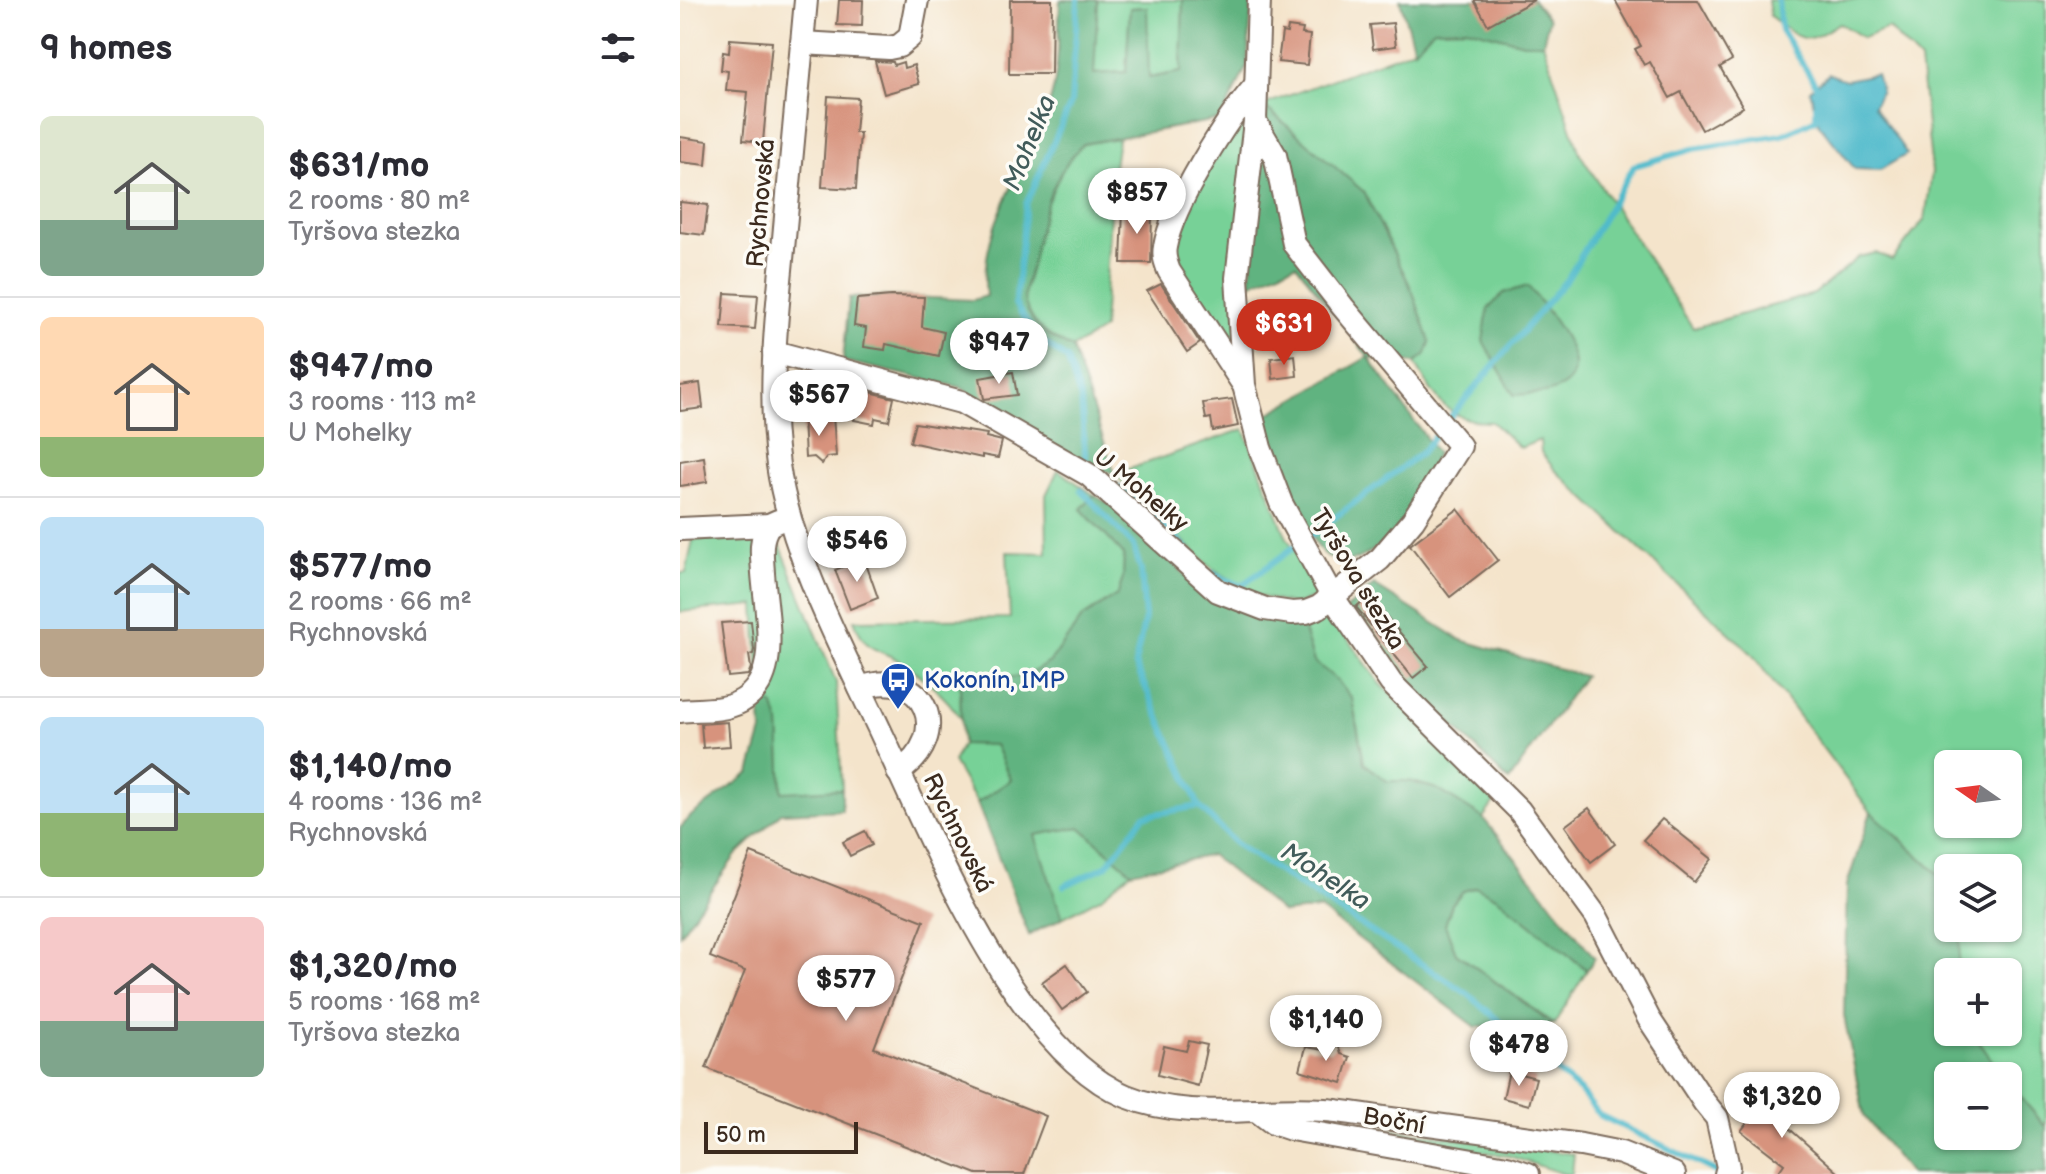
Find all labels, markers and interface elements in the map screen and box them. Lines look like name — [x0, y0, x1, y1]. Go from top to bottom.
icon: filters — [596, 26, 640, 70]
text: 9 homes — [40, 28, 172, 69]
water label: Mohelka — [997, 91, 1063, 195]
street label: Rychnovská — [741, 137, 781, 269]
text: $631/mo — [288, 145, 429, 186]
icon: home — [104, 148, 200, 244]
pin: $857 — [1090, 168, 1184, 236]
text: $857 — [1106, 178, 1168, 209]
text: 2 rooms · 80 m² — [288, 186, 470, 217]
text: Tyršova stezka — [288, 217, 460, 248]
pin: $631 — [1237, 299, 1331, 367]
text: $631 — [1254, 309, 1314, 340]
pin: $947 — [952, 318, 1046, 386]
text: $947 — [968, 328, 1030, 359]
text: $947/mo — [288, 346, 433, 387]
icon: home — [104, 349, 200, 445]
pin: $567 — [772, 370, 866, 438]
text: $567 — [788, 380, 850, 411]
text: 3 rooms · 113 m² — [288, 387, 477, 418]
text: U Mohelky — [288, 418, 412, 449]
street label: U Mohelky — [1088, 442, 1194, 538]
street label: Tyršova stezka — [1305, 503, 1411, 655]
pin: $546 — [810, 516, 904, 584]
text: $546 — [825, 526, 889, 557]
text: $577/mo — [288, 546, 432, 587]
icon: home — [104, 549, 200, 645]
text: 2 rooms · 66 m² — [288, 587, 472, 618]
text: Rychnovská — [288, 618, 428, 649]
bus stop icon: Kokonín, IMP — [879, 661, 917, 711]
place label: Kokonín, IMP — [924, 666, 1065, 695]
text: $1,140/mo — [288, 746, 452, 787]
icon: home — [104, 749, 200, 845]
north arrow — [1934, 750, 2022, 838]
map controls — [1934, 750, 2022, 1150]
street label: Rychnovská — [917, 769, 999, 897]
text: 4 rooms · 136 m² — [288, 787, 482, 818]
text: Rychnovská — [288, 818, 428, 849]
water label: Mohelka — [1275, 837, 1375, 917]
button: layers — [1934, 854, 2022, 942]
text: $1,320/mo — [288, 946, 457, 987]
icon: home — [104, 949, 200, 1045]
pin: $577 — [799, 955, 893, 1023]
button: + — [1934, 958, 2022, 1046]
text: $577 — [816, 965, 876, 996]
text: 5 rooms · 168 m² — [288, 987, 481, 1018]
pin: $1,140 — [1261, 995, 1391, 1063]
text: $1,140 — [1288, 1005, 1364, 1036]
text: Tyršova stezka — [288, 1018, 460, 1049]
pin: $478 — [1472, 1020, 1566, 1088]
text: $478 — [1488, 1030, 1550, 1061]
button: − — [1934, 1062, 2022, 1150]
pin: $1,320 — [1717, 1072, 1847, 1140]
text: $1,320 — [1742, 1082, 1822, 1113]
street label: Boční — [1361, 1101, 1427, 1141]
scale bar — [704, 1118, 858, 1154]
text: 50 m — [716, 1122, 766, 1149]

